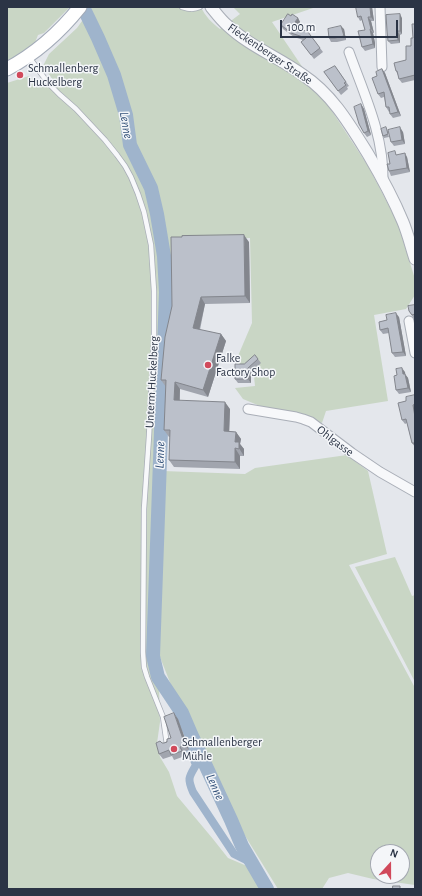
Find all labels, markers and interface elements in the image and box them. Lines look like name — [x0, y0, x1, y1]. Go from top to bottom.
scale bar — [282, 12, 400, 38]
street label: Fleckenberger Straße — [225, 20, 315, 88]
text: 100 m — [287, 21, 315, 33]
place label: Schmallenberg Huckelberg — [28, 61, 98, 89]
marker: Schmallenberg Huckelberg — [15, 70, 25, 80]
water label: Lenne — [116, 110, 136, 140]
street label: Unterm Huckelberg — [142, 336, 162, 428]
place label: Falke Factory Shop — [216, 351, 275, 379]
marker: Falke Factory Shop — [203, 360, 213, 370]
street label: Ohlgasse — [314, 422, 356, 460]
water label: Lenne — [152, 441, 168, 469]
place label: Schmallenberger Mühle — [182, 735, 262, 763]
marker: Schmallenberger Mühle — [169, 744, 179, 754]
water label: Lenne — [202, 771, 228, 803]
north arrow — [370, 844, 410, 884]
text: N — [389, 847, 400, 860]

